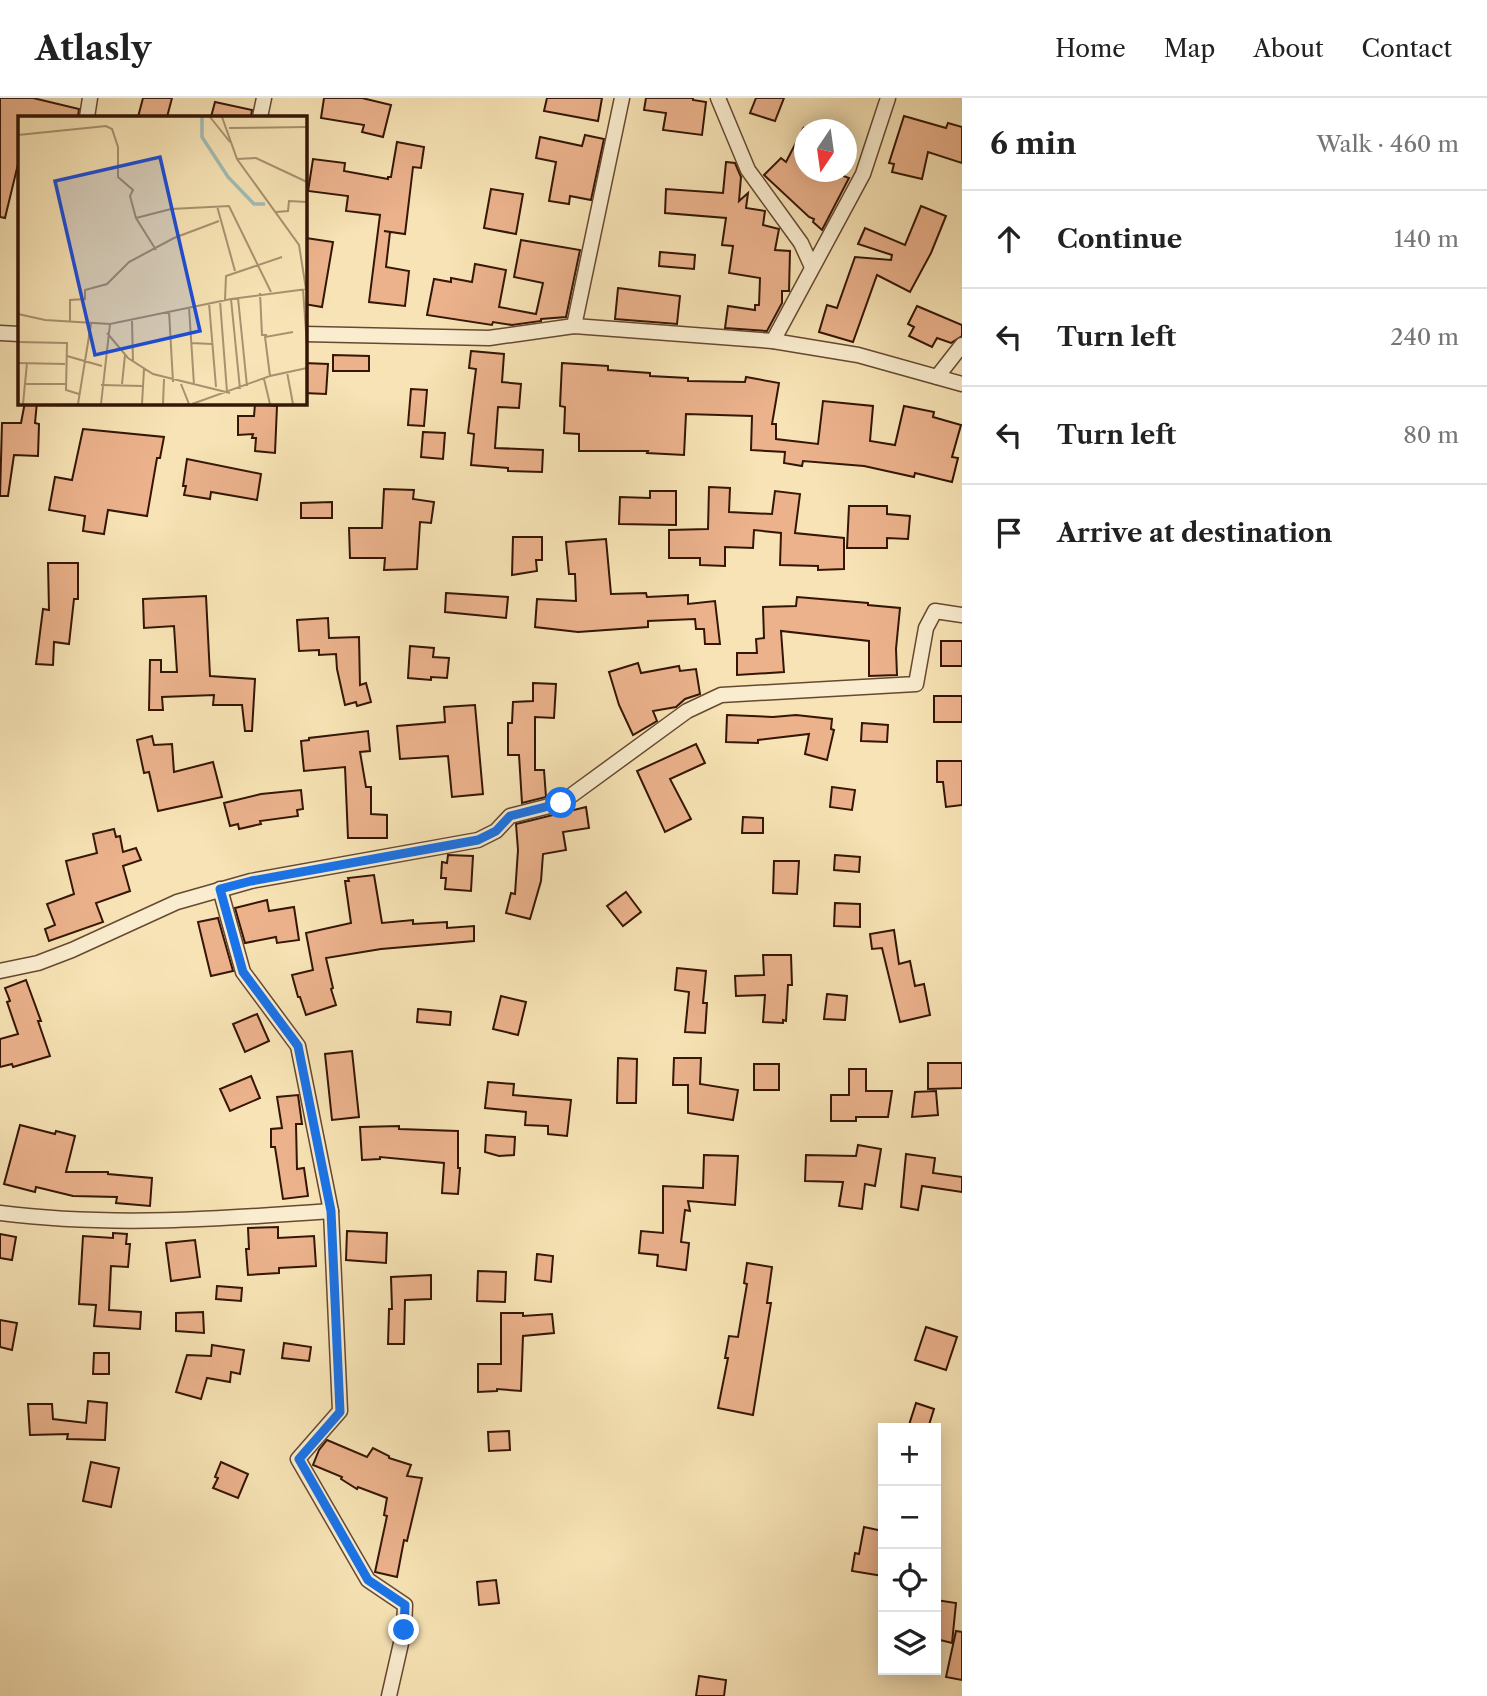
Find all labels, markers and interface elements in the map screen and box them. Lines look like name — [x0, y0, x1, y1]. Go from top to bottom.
text: Atlasly — [35, 28, 151, 69]
text: Home — [1055, 34, 1126, 63]
text: Map — [1164, 34, 1215, 63]
text: About — [1253, 34, 1324, 63]
text: Contact — [1362, 34, 1452, 63]
inset map — [18, 116, 306, 404]
north arrow — [794, 119, 857, 182]
text: 6 min — [990, 125, 1077, 162]
text: Walk · 460 m — [1316, 130, 1459, 158]
icon: ahead — [990, 220, 1028, 258]
text: Continue — [1057, 223, 1182, 255]
text: 140 m — [1394, 225, 1459, 253]
icon: left — [990, 318, 1028, 356]
text: Turn left — [1057, 321, 1176, 353]
text: 240 m — [1390, 323, 1459, 351]
icon: left — [990, 416, 1028, 454]
text: Turn left — [1057, 419, 1176, 451]
text: 80 m — [1403, 421, 1459, 449]
icon: arrive — [990, 514, 1028, 552]
text: Arrive at destination — [1057, 517, 1332, 549]
route start — [545, 787, 576, 818]
map controls — [878, 1423, 941, 1675]
button: + — [878, 1423, 941, 1486]
button: − — [878, 1486, 941, 1549]
button: locate — [878, 1549, 941, 1612]
button: layers — [878, 1612, 941, 1675]
route end — [388, 1614, 419, 1645]

